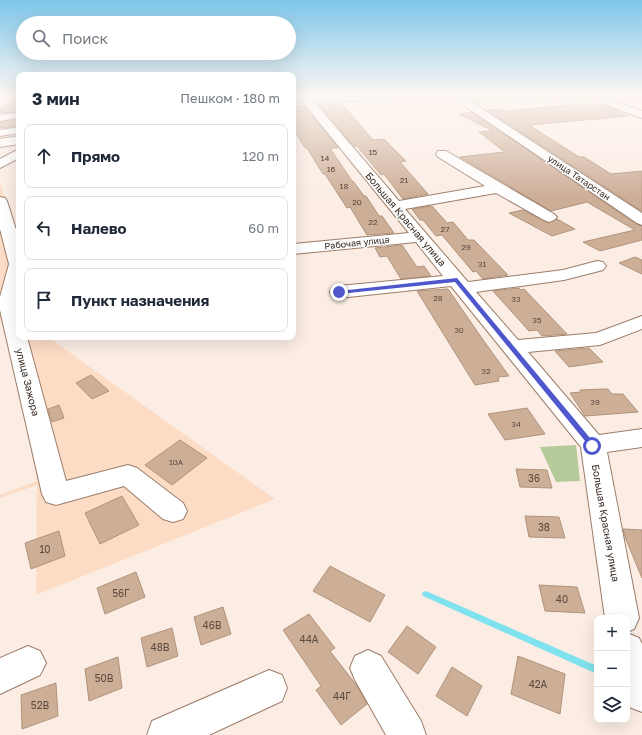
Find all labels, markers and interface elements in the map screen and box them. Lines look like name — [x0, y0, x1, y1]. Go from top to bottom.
search box — [16, 16, 296, 60]
icon: search — [30, 27, 52, 49]
text: Поиск — [62, 29, 108, 47]
text: 3 мин — [32, 88, 80, 109]
text: Пешком · 180 m — [180, 90, 280, 106]
icon: ahead — [33, 145, 55, 167]
text: Прямо — [71, 147, 120, 165]
house number: 15 — [369, 147, 378, 157]
text: 120 m — [242, 148, 279, 164]
house number: 14 — [321, 153, 329, 163]
street label: улица Татарстан — [546, 153, 613, 203]
house number: 16 — [327, 164, 336, 174]
street label: Большая Красная улица — [363, 170, 449, 268]
house number: 21 — [400, 175, 408, 185]
house number: 18 — [340, 181, 348, 191]
house number: 20 — [352, 197, 362, 207]
icon: left — [33, 217, 55, 239]
house number: 22 — [368, 217, 378, 227]
text: Налево — [71, 219, 127, 237]
text: 60 m — [248, 220, 279, 236]
house number: 27 — [441, 224, 449, 234]
street label: Рабочая улица — [324, 234, 390, 251]
house number: 29 — [461, 242, 471, 252]
house number: 31 — [478, 259, 486, 269]
route end — [330, 283, 348, 301]
icon: arrive — [33, 289, 55, 311]
text: Пункт назначения — [71, 291, 209, 309]
house number: 28 — [433, 293, 443, 303]
house number: 33 — [511, 294, 521, 304]
house number: 35 — [532, 315, 542, 325]
house number: 30 — [454, 325, 464, 335]
street label: улица Зажора — [14, 347, 42, 417]
house number: 32 — [481, 366, 491, 376]
house number: 39 — [590, 397, 600, 407]
house number: 34 — [511, 419, 521, 429]
route start — [583, 437, 601, 455]
house number: 10А — [169, 457, 184, 467]
street label: Большая Красная улица — [590, 463, 622, 583]
house number: 36 — [528, 472, 540, 484]
house number: 38 — [538, 521, 550, 533]
house number: 10 — [39, 543, 51, 555]
house number: 56Г — [112, 587, 130, 599]
house number: 40 — [556, 593, 568, 605]
map controls — [594, 615, 630, 723]
button: + — [594, 615, 630, 651]
house number: 46В — [203, 619, 222, 631]
house number: 44А — [300, 633, 319, 645]
house number: 48В — [151, 641, 170, 653]
button: − — [594, 651, 630, 687]
house number: 50В — [95, 672, 114, 684]
house number: 42А — [529, 678, 548, 690]
button: layers — [594, 687, 630, 723]
house number: 44Г — [333, 690, 351, 702]
house number: 52В — [31, 699, 49, 711]

